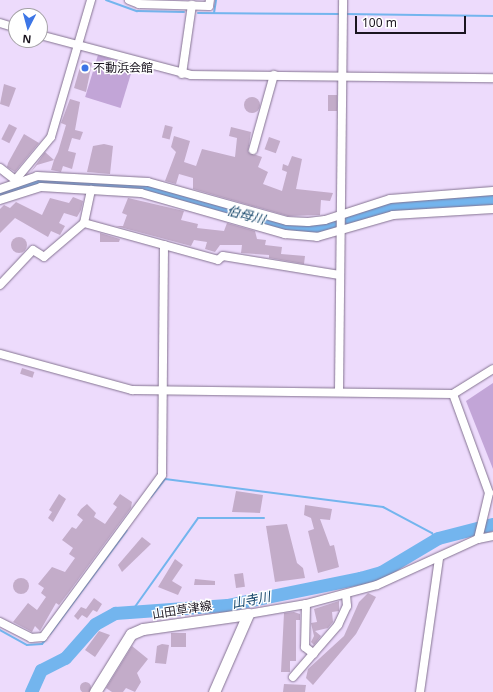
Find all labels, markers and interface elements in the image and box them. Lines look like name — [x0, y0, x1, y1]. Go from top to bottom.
north arrow — [8, 8, 48, 48]
scale bar — [357, 8, 468, 34]
text: 100 m — [362, 14, 397, 31]
text: N — [22, 32, 32, 47]
place label: 不動浜会館 — [93, 61, 153, 75]
marker: 不動浜会館 — [80, 63, 90, 73]
water label: 伯母川 — [225, 202, 267, 228]
water label: 山寺川 — [230, 589, 272, 611]
street label: 山田草津線 — [151, 598, 213, 622]

